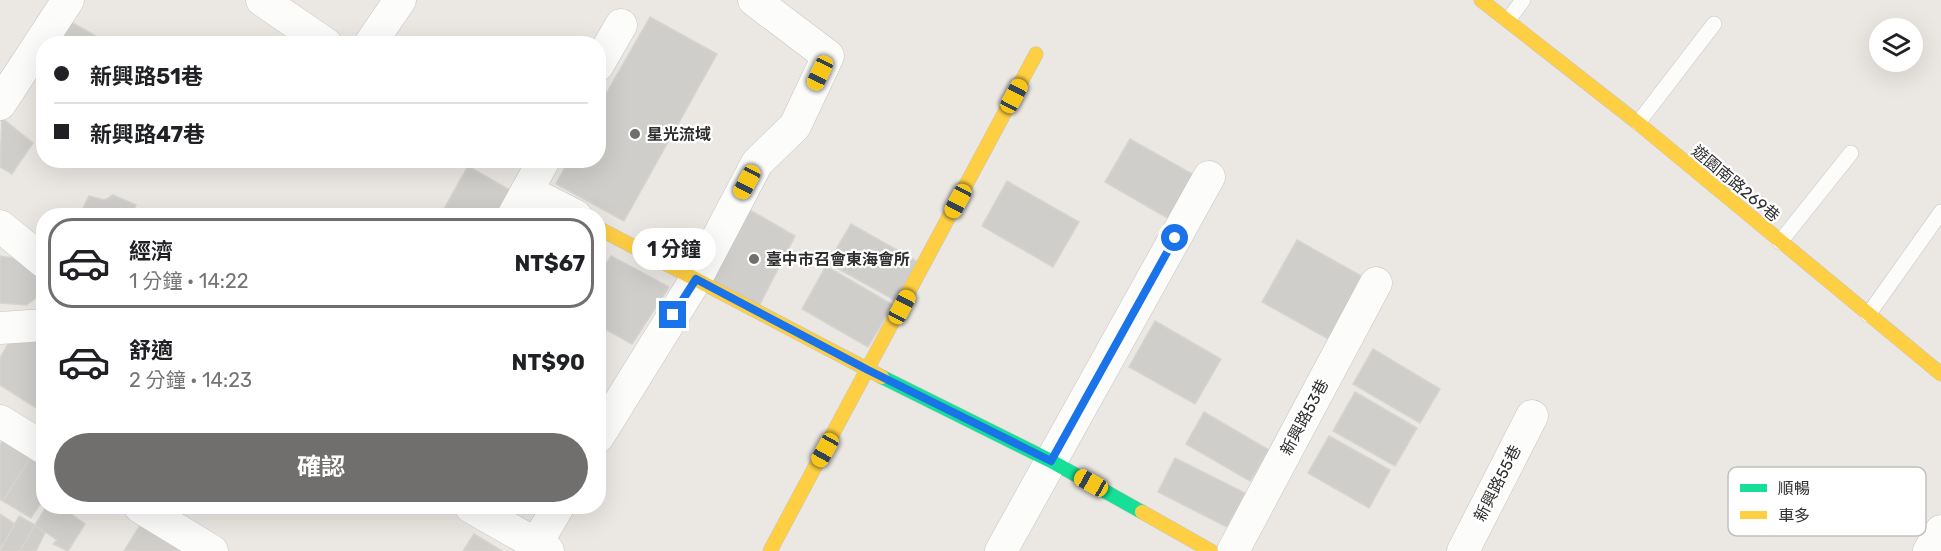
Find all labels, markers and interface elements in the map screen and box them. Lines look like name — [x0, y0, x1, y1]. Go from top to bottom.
map controls — [1869, 18, 1923, 72]
button: layers — [1869, 18, 1923, 72]
car — [804, 53, 836, 93]
text: 新興路51巷 — [90, 63, 203, 90]
car — [998, 76, 1030, 116]
text: 新興路47巷 — [90, 121, 205, 148]
place label: 星光流域 — [647, 125, 711, 144]
marker: 星光流域 — [628, 127, 642, 141]
street label: 遊園南路269巷 — [1688, 141, 1783, 226]
car — [731, 162, 763, 202]
car — [942, 181, 974, 221]
route start — [1161, 224, 1188, 251]
callout: 1 分鐘 — [631, 228, 715, 270]
icon: car — [57, 236, 111, 290]
text: 1 分鐘 — [647, 237, 701, 261]
text: 經濟 — [129, 238, 173, 265]
text: NT$67 — [514, 250, 585, 277]
place label: 臺中市召會東海會所 — [766, 250, 910, 269]
marker: 臺中市召會東海會所 — [747, 252, 761, 266]
text: 1 分鐘 · 14:22 — [129, 269, 248, 293]
car — [886, 287, 918, 327]
route end — [659, 301, 686, 328]
icon: car — [57, 335, 111, 389]
text: 舒適 — [129, 337, 173, 364]
text: NT$90 — [512, 349, 585, 376]
text: 2 分鐘 · 14:23 — [129, 368, 252, 392]
street label: 新興路53巷 — [1277, 376, 1332, 458]
car — [808, 430, 842, 470]
button: 確認 — [54, 433, 588, 502]
street label: 新興路55巷 — [1470, 442, 1525, 525]
car — [1071, 466, 1111, 500]
legend — [1728, 467, 1926, 536]
text: 順暢 — [1778, 479, 1810, 498]
text: 車多 — [1778, 506, 1810, 525]

